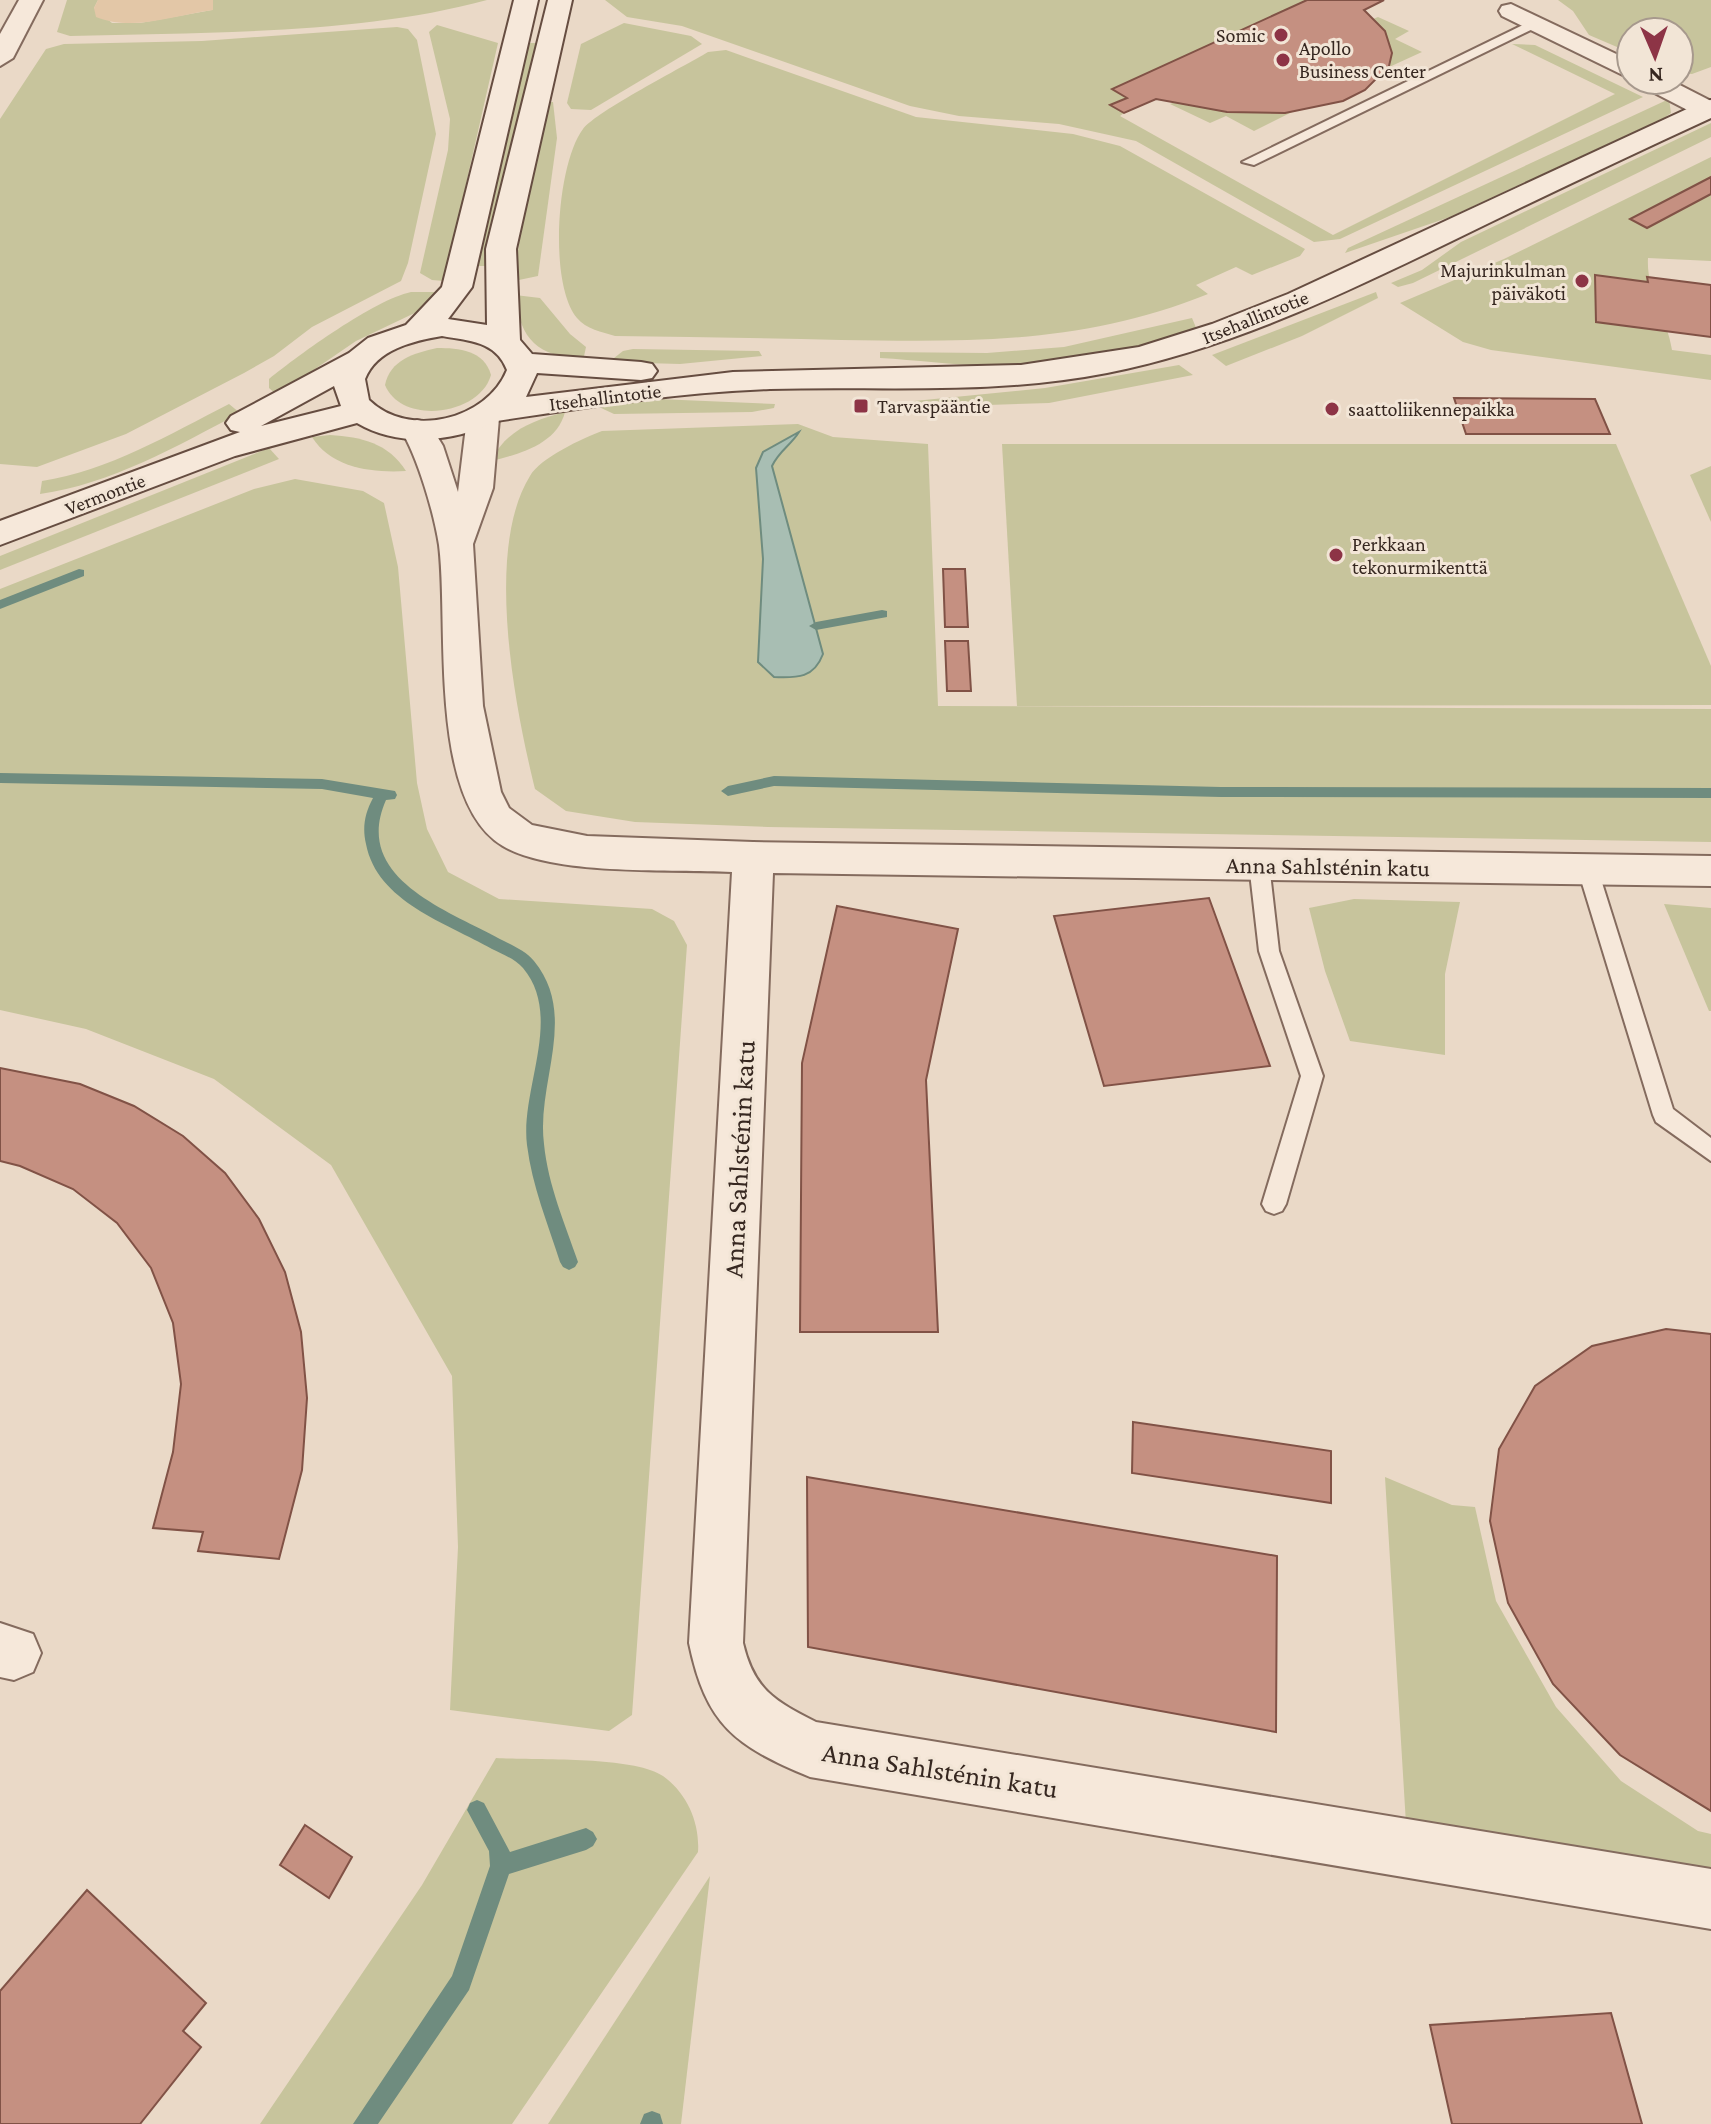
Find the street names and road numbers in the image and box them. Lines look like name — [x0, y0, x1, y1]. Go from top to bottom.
street label: Itsehallintotie — [1199, 286, 1312, 348]
street label: Itsehallintotie — [548, 379, 662, 415]
street label: Vermontie — [62, 469, 148, 519]
street label: Anna Sahlsténin katu — [1226, 851, 1430, 881]
street label: Anna Sahlsténin katu — [717, 1039, 761, 1279]
street label: Anna Sahlsténin katu — [820, 1736, 1060, 1804]

